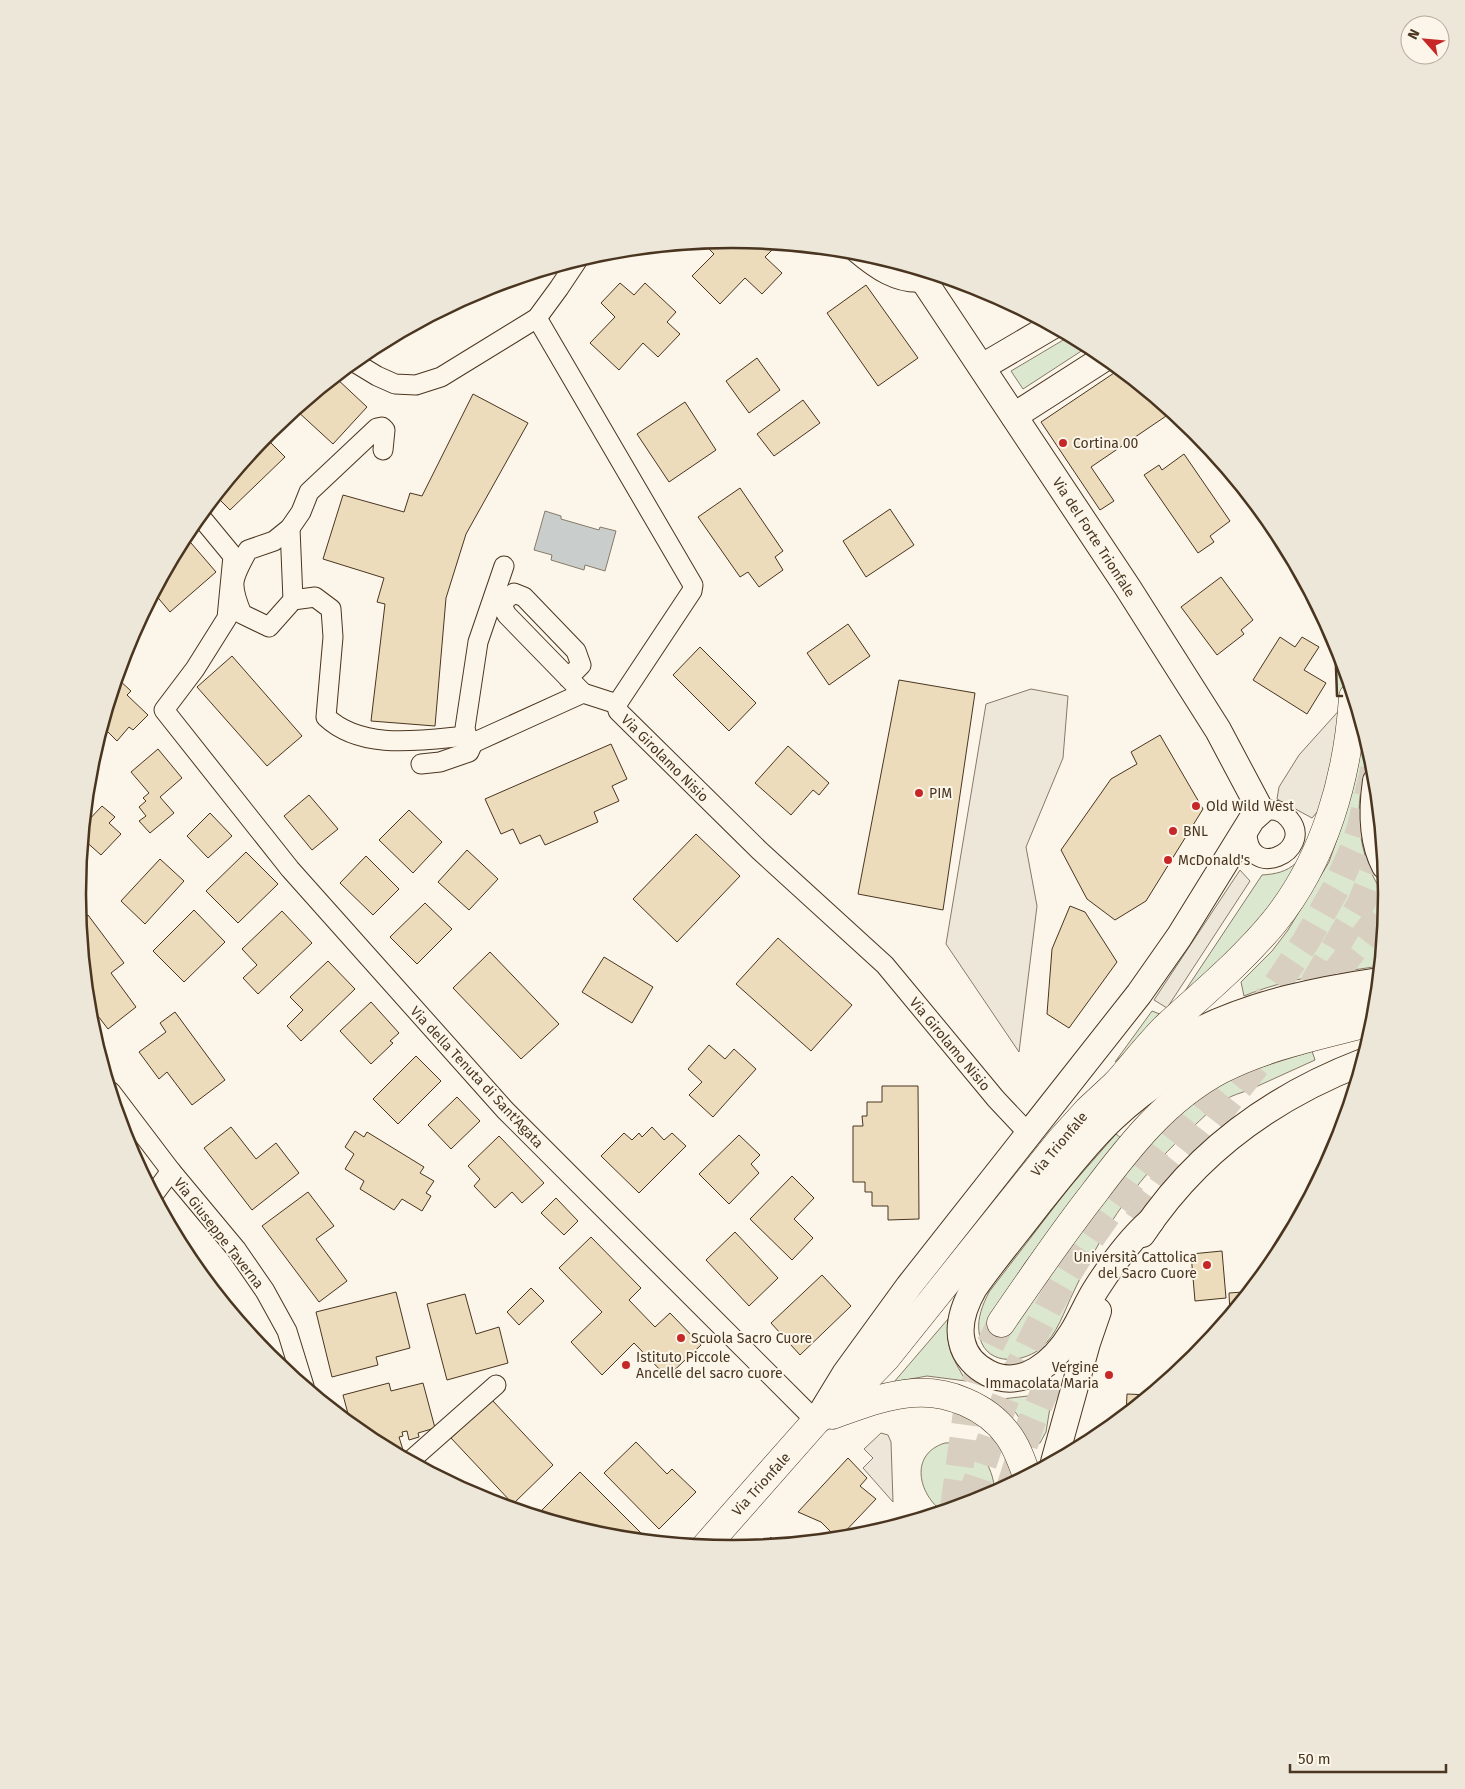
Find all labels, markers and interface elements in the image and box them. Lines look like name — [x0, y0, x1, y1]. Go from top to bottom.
north arrow — [1400, 15, 1450, 65]
text: N — [1404, 26, 1424, 42]
place label: Cortina 00 — [1073, 435, 1138, 452]
marker: Cortina 00 — [1057, 437, 1069, 449]
street label: Via del Forte Trionfale — [1049, 474, 1139, 600]
street label: Via Girolamo Nisio — [617, 711, 712, 806]
place label: PIM — [929, 785, 952, 802]
marker: PIM — [913, 787, 925, 799]
place label: Old Wild West — [1206, 798, 1295, 815]
marker: Old Wild West — [1190, 800, 1202, 812]
place label: BNL — [1183, 823, 1208, 840]
marker: BNL — [1167, 825, 1179, 837]
place label: McDonald's — [1178, 852, 1251, 869]
marker: McDonald's — [1162, 854, 1174, 866]
street label: Via Girolamo Nisio — [906, 994, 994, 1094]
street label: Via della Tenuta di Sant'Agata — [406, 1003, 547, 1152]
street label: Via Trionfale — [1027, 1109, 1091, 1180]
street label: Via Giuseppe Taverna — [170, 1175, 267, 1292]
place label: Università Cattolica del Sacro Cuore — [1074, 1249, 1197, 1282]
marker: Università Cattolica del Sacro Cuore — [1201, 1259, 1213, 1271]
place label: Scuola Sacro Cuore — [691, 1330, 812, 1347]
marker: Scuola Sacro Cuore — [675, 1332, 687, 1344]
place label: Istituto Piccole Ancelle del sacro cuore — [636, 1349, 783, 1382]
marker: Istituto Piccole Ancelle del sacro cuore — [620, 1359, 632, 1371]
place label: Vergine Immacolata Maria — [985, 1359, 1099, 1392]
marker: Vergine Immacolata Maria — [1103, 1369, 1115, 1381]
street label: Via Trionfale — [729, 1449, 794, 1519]
scale bar — [1290, 1742, 1446, 1774]
text: 50 m — [1298, 1750, 1331, 1768]

